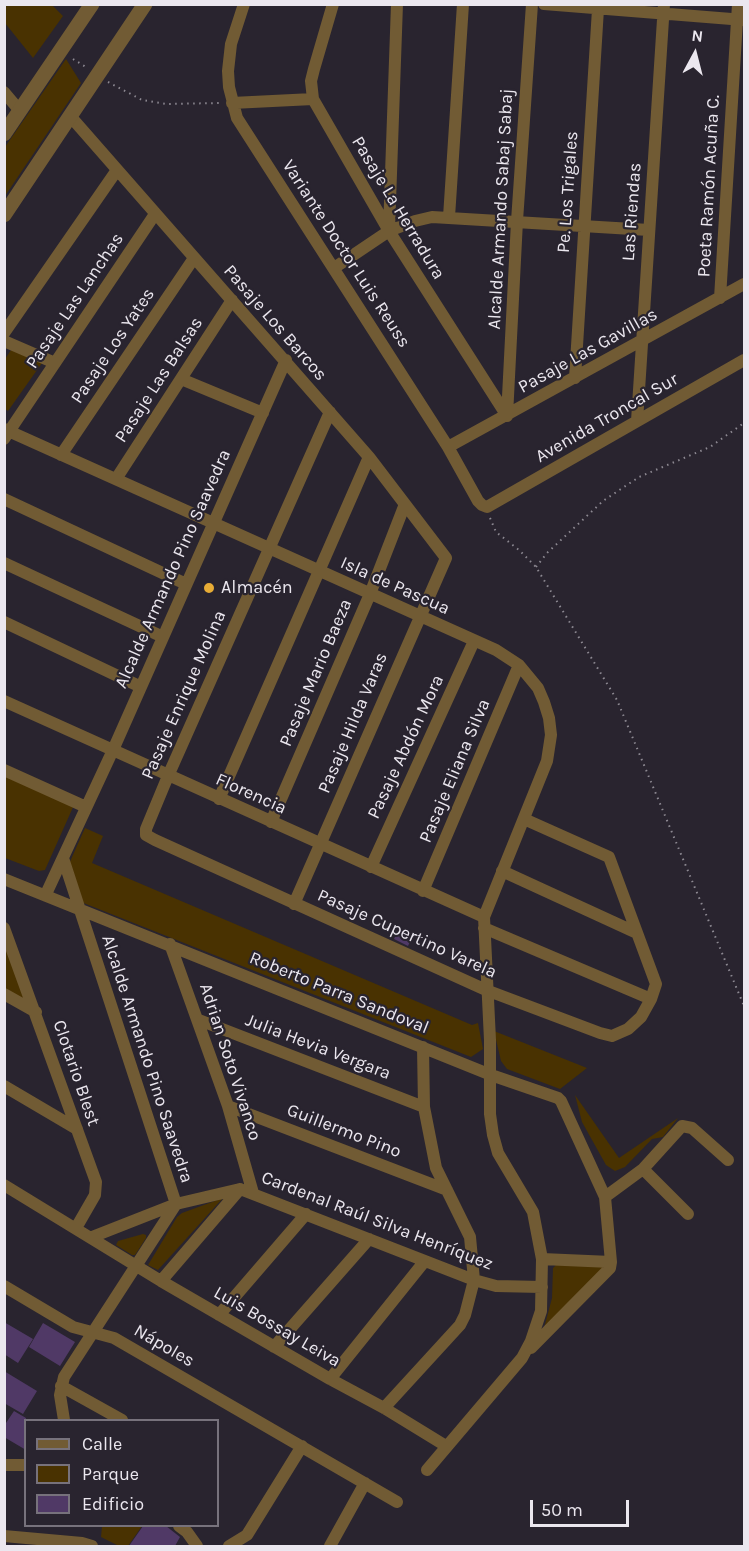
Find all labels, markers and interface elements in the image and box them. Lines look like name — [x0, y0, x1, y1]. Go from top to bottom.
north arrow — [665, 24, 725, 84]
text: N — [690, 26, 704, 46]
street label: Alcalde Armando Sabaj Sabaj — [484, 88, 518, 330]
street label: Poeta Ramón Acuña C. — [693, 94, 725, 278]
street label: Pe. Los Trigales — [553, 130, 583, 254]
street label: Pasaje La Herradura — [347, 133, 449, 283]
street label: Variante Doctor Luis Reuss — [277, 156, 415, 352]
street label: Las Riendas — [618, 162, 646, 262]
street label: Pasaje Las Lanchas — [22, 229, 128, 373]
street label: Pasaje Los Barcos — [219, 261, 331, 385]
street label: Pasaje Los Yates — [66, 284, 160, 408]
street label: Pasaje Las Gavillas — [515, 304, 661, 398]
street label: Pasaje Las Balsas — [110, 313, 208, 447]
street label: Avenida Troncal Sur — [532, 368, 682, 468]
street label: Alcalde Armando Pino Saavedra — [110, 446, 236, 692]
street label: Isla de Pascua — [337, 552, 453, 620]
place label: Almacén — [221, 577, 293, 599]
marker: Almacén — [202, 581, 216, 595]
street label: Pasaje Mario Baeza — [275, 596, 357, 750]
street label: Pasaje Enrique Molina — [137, 607, 231, 783]
street label: Pasaje Hilda Varas — [314, 649, 392, 797]
street label: Pasaje Abdón Mora — [363, 671, 449, 823]
street label: Pasaje Eliana Silva — [415, 696, 495, 846]
street label: Florencia — [212, 769, 290, 819]
street label: Pasaje Cupertino Varela — [314, 885, 500, 983]
street label: Alcalde Armando Pino Saavedra — [97, 932, 197, 1186]
street label: Roberto Parra Sandoval — [246, 947, 432, 1039]
street label: Adrian Soto Vivanco — [194, 981, 266, 1143]
street label: Julia Hevia Vergara — [242, 1009, 394, 1085]
street label: Clotario Blest — [48, 1017, 104, 1129]
street label: Guillermo Pino — [284, 1099, 404, 1163]
street label: Cardenal Raúl Silva Henríquez — [258, 1167, 496, 1275]
street label: Luis Bossay Leiva — [210, 1282, 344, 1372]
street label: Nápoles — [130, 1320, 198, 1372]
legend — [24, 1419, 219, 1527]
text: Calle — [82, 1433, 122, 1455]
text: Parque — [82, 1463, 139, 1485]
scale bar — [533, 1488, 632, 1526]
text: Edificio — [82, 1493, 144, 1515]
text: 50 m — [541, 1499, 583, 1521]

